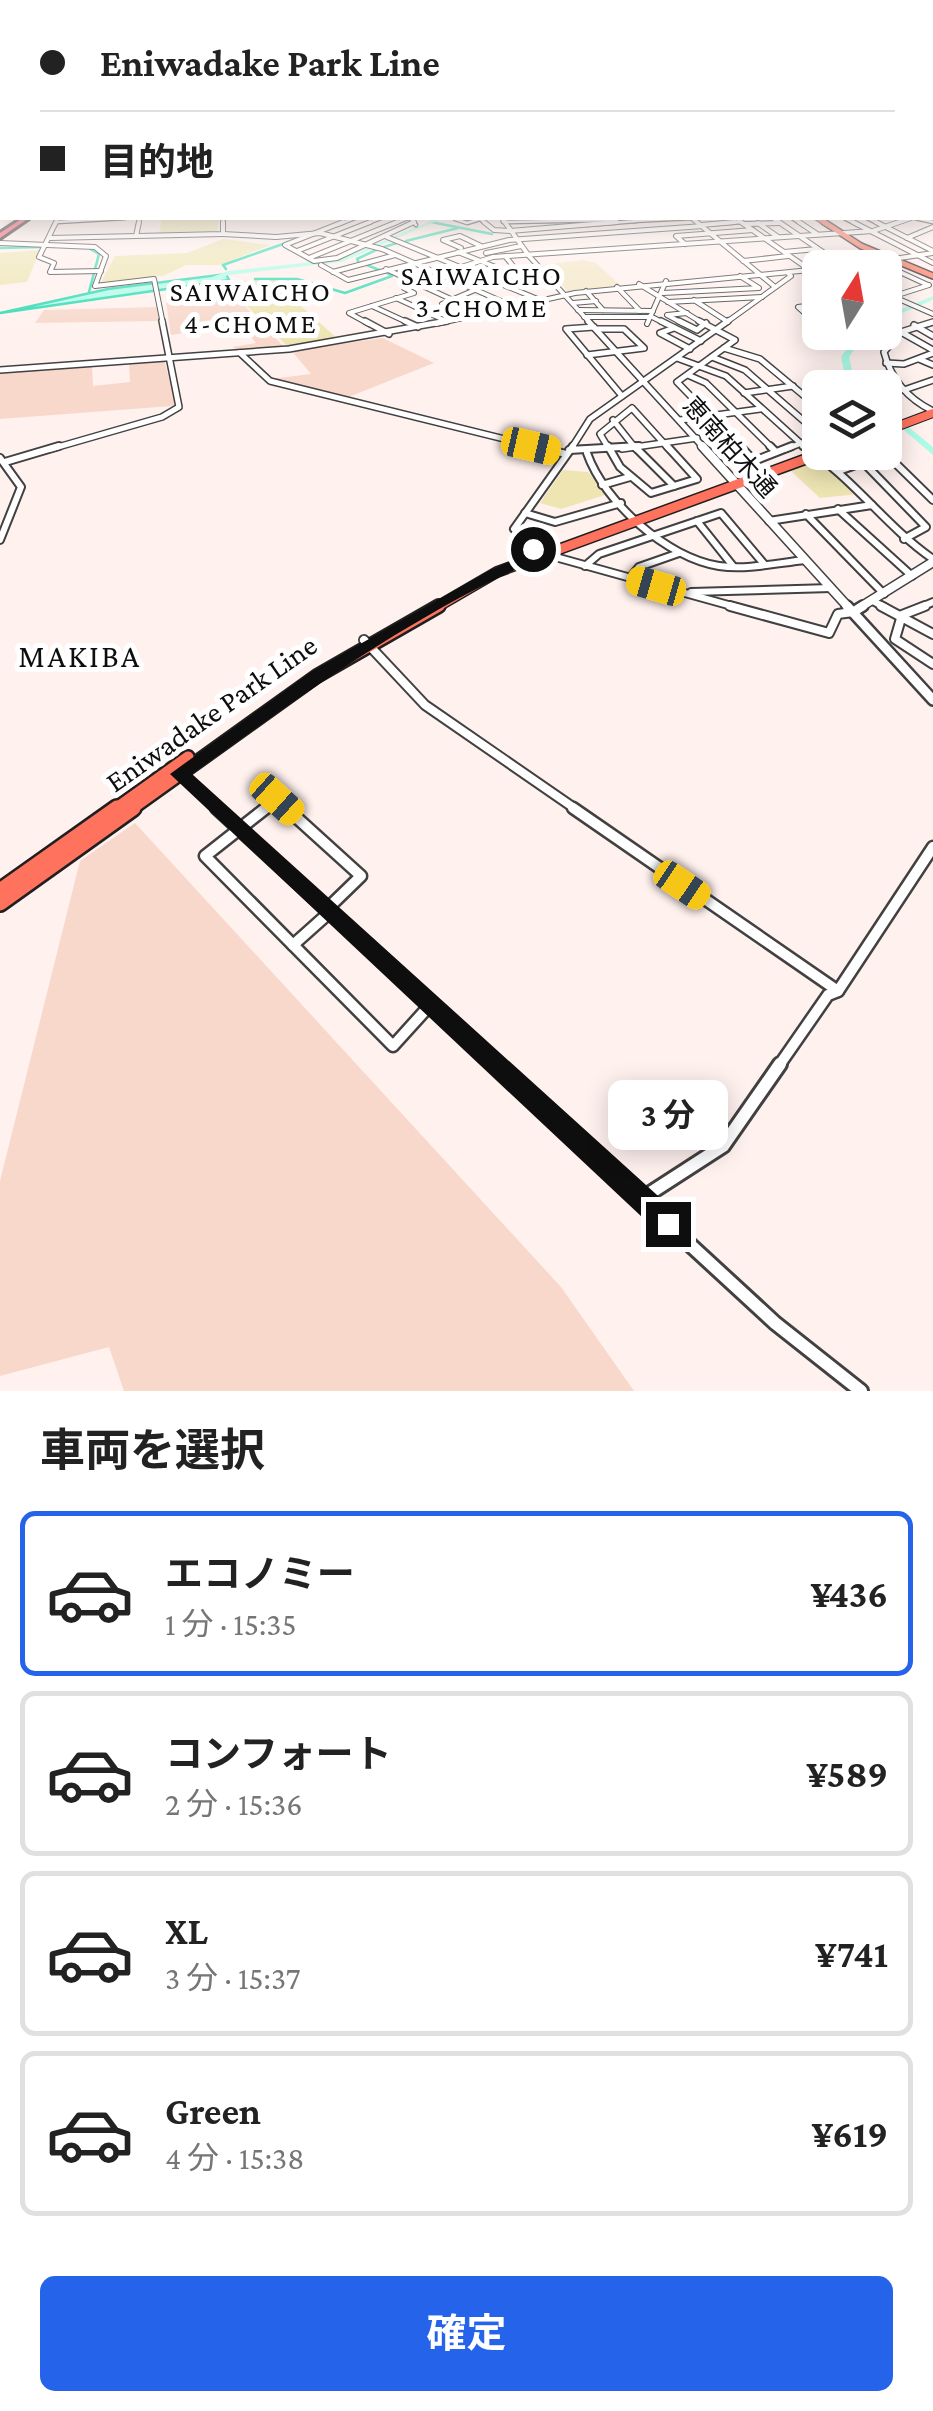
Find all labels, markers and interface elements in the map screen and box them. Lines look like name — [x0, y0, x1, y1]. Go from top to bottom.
text: Eniwadake Park Line — [100, 42, 440, 84]
text: 目的地 — [100, 141, 214, 183]
north arrow — [802, 250, 902, 350]
map controls — [802, 250, 902, 470]
district label: SAIWAICHO 3-CHOME — [401, 260, 563, 323]
district label: SAIWAICHO 4-CHOME — [170, 276, 332, 339]
button: layers — [802, 370, 902, 470]
street label: 恵南柏木通 — [678, 392, 782, 502]
car — [498, 425, 564, 467]
route start — [511, 527, 556, 572]
car — [623, 563, 689, 609]
street label: Eniwadake Park Line — [99, 628, 323, 798]
district label: MAKIBA — [18, 638, 142, 674]
car — [245, 768, 309, 830]
car — [649, 856, 715, 914]
callout: 3 分 — [608, 1079, 728, 1149]
text: 3 分 — [641, 1097, 695, 1133]
route end — [646, 1202, 691, 1247]
text: 車両を選択 — [40, 1426, 265, 1476]
icon: car — [45, 1549, 135, 1639]
text: エコノミー — [165, 1553, 355, 1595]
text: ¥436 — [810, 1573, 888, 1615]
text: 1 分 · 15:35 — [165, 1606, 297, 1642]
icon: car — [45, 1729, 135, 1819]
text: コンフォート — [165, 1733, 392, 1775]
text: ¥589 — [806, 1753, 888, 1795]
text: 2 分 · 15:36 — [165, 1786, 302, 1822]
icon: car — [45, 1909, 135, 1999]
text: XL — [165, 1910, 208, 1952]
text: ¥741 — [815, 1933, 888, 1975]
text: 3 分 · 15:37 — [165, 1960, 301, 1996]
icon: car — [45, 2089, 135, 2179]
text: Green — [165, 2090, 261, 2132]
text: ¥619 — [812, 2113, 888, 2155]
text: 4 分 · 15:38 — [165, 2140, 304, 2176]
button: 確定 — [40, 2276, 893, 2391]

